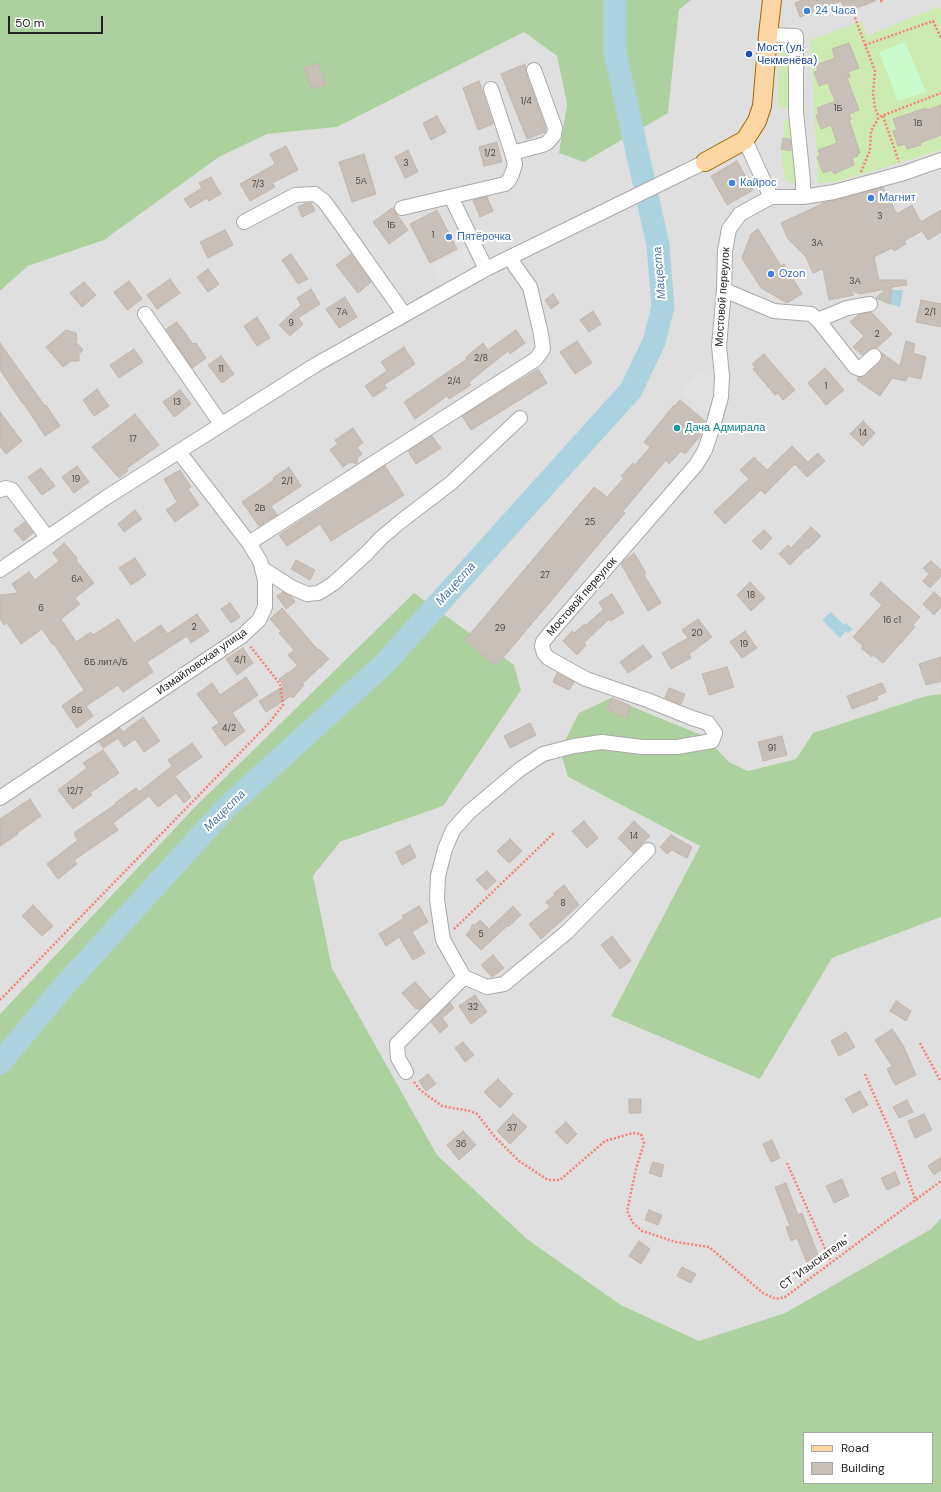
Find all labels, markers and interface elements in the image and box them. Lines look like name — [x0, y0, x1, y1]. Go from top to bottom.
place label: 24 Часа — [815, 4, 856, 18]
marker: 24 Часа — [802, 6, 812, 16]
scale bar — [10, 8, 105, 34]
text: 50 m — [15, 15, 44, 31]
place label: Мост (ул. Чекменёва) — [757, 41, 817, 67]
marker: Мост (ул. Чекменёва) — [744, 49, 754, 59]
house number: 1/4 — [520, 97, 532, 107]
house number: 1Б — [834, 104, 842, 114]
house number: 1В — [914, 119, 922, 129]
house number: 1/2 — [484, 149, 496, 159]
house number: 3 — [403, 159, 409, 169]
place label: Кайрос — [740, 176, 776, 190]
house number: 5А — [355, 177, 367, 187]
marker: Кайрос — [727, 178, 737, 188]
house number: 7/3 — [252, 180, 264, 190]
place label: Магнит — [879, 191, 916, 205]
marker: Магнит — [866, 193, 876, 203]
house number: 3 — [877, 212, 883, 222]
house number: 1Б — [387, 221, 395, 231]
place label: Пятёрочка — [457, 230, 511, 244]
house number: 1 — [432, 231, 434, 241]
marker: Пятёрочка — [444, 232, 454, 242]
house number: 3А — [811, 239, 823, 249]
water label: Мацеста — [651, 246, 669, 300]
street label: Мостовой переулок — [713, 247, 733, 347]
place label: Ozon — [779, 267, 805, 281]
marker: Ozon — [766, 269, 776, 279]
house number: 3А — [849, 277, 861, 287]
house number: 7А — [337, 308, 347, 318]
house number: 2/1 — [924, 308, 936, 318]
house number: 9 — [288, 319, 294, 329]
house number: 2 — [874, 330, 880, 340]
house number: 2/8 — [474, 354, 488, 364]
house number: 11 — [218, 365, 224, 375]
house number: 2/4 — [447, 377, 461, 387]
house number: 1 — [825, 382, 827, 392]
house number: 13 — [173, 398, 181, 408]
place label: Дача Адмирала — [685, 421, 765, 435]
marker: Дача Адмирала — [672, 423, 682, 433]
house number: 14 — [859, 429, 867, 439]
house number: 17 — [129, 435, 137, 445]
house number: 19 — [72, 475, 80, 485]
house number: 2/1 — [281, 477, 293, 487]
house number: 2В — [254, 504, 266, 514]
house number: 25 — [585, 518, 595, 528]
street label: Мостовой переулок — [544, 555, 620, 639]
water label: Мацеста — [433, 560, 479, 608]
house number: 27 — [540, 571, 550, 581]
house number: 6А — [71, 575, 83, 585]
house number: 18 — [747, 591, 755, 601]
house number: 6 — [38, 604, 44, 614]
house number: 16 с1 — [883, 616, 901, 626]
house number: 2 — [191, 623, 197, 633]
house number: 29 — [495, 624, 505, 634]
street label: Измайловская улица — [154, 626, 250, 698]
house number: 20 — [691, 629, 703, 639]
house number: 19 — [740, 640, 748, 650]
house number: 4/1 — [234, 656, 246, 666]
house number: 6Б литА/Б — [84, 658, 128, 668]
house number: 8Б — [71, 706, 83, 716]
house number: 4/2 — [222, 724, 236, 734]
house number: 91 — [768, 744, 776, 754]
house number: 12/7 — [67, 787, 83, 797]
water label: Мацеста — [201, 787, 249, 835]
house number: 14 — [630, 832, 638, 842]
house number: 8 — [560, 899, 566, 909]
house number: 5 — [478, 930, 484, 940]
house number: 32 — [468, 1003, 478, 1013]
house number: 37 — [507, 1124, 517, 1134]
house number: 36 — [456, 1140, 466, 1150]
street label: СТ "Изыскатель" — [777, 1233, 853, 1293]
legend — [803, 1432, 933, 1484]
text: Road — [841, 1440, 869, 1456]
text: Building — [841, 1460, 885, 1476]

